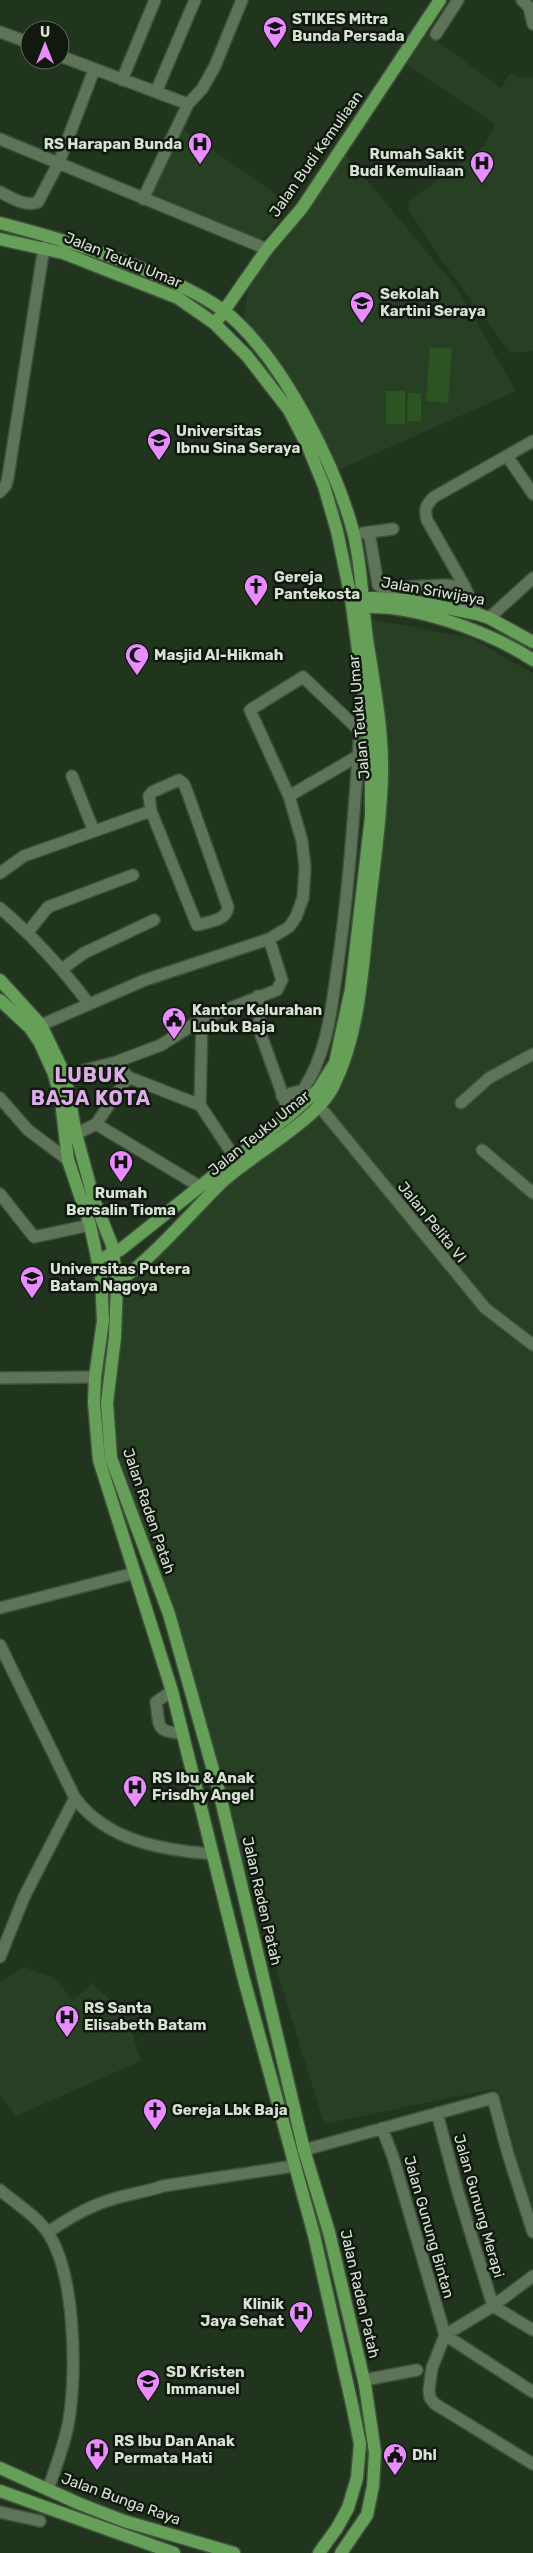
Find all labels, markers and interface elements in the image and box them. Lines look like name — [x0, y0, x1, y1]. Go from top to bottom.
place label: STIKES Mitra Bunda Persada — [292, 10, 405, 45]
school or university icon: STIKES Mitra Bunda Persada — [262, 15, 288, 49]
north arrow — [20, 20, 70, 70]
text: U — [40, 24, 50, 41]
street label: Jalan Budi Kemuliaan — [266, 87, 366, 221]
hospital icon: RS Harapan Bunda — [187, 131, 213, 165]
place label: RS Harapan Bunda — [44, 135, 182, 153]
place label: Rumah Sakit Budi Kemuliaan — [349, 145, 464, 180]
hospital icon: Rumah Sakit Budi Kemuliaan — [469, 150, 495, 184]
street label: Jalan Teuku Umar — [62, 228, 185, 292]
place label: Sekolah Kartini Seraya — [380, 285, 486, 320]
school or university icon: Sekolah Kartini Seraya — [349, 290, 375, 324]
place label: Universitas Ibnu Sina Seraya — [176, 422, 300, 457]
school or university icon: Universitas Ibnu Sina Seraya — [146, 427, 172, 461]
place label: Gereja Pantekosta — [274, 568, 360, 603]
church icon: Gereja Pantekosta — [243, 573, 269, 607]
street label: Jalan Sriwijaya — [380, 573, 486, 609]
mosque icon: Masjid Al-Hikmah — [124, 642, 150, 676]
place label: Masjid Al-Hikmah — [154, 646, 283, 664]
street label: Jalan Teuku Umar — [345, 654, 373, 780]
place label: Kantor Kelurahan Lubuk Baja — [192, 1001, 322, 1036]
public building icon: Kantor Kelurahan Lubuk Baja — [161, 1006, 187, 1040]
district label: LUBUK BAJA KOTA — [31, 1063, 151, 1110]
street label: Jalan Teuku Umar — [205, 1086, 313, 1179]
hospital icon: Rumah Bersalin Tioma — [108, 1149, 134, 1183]
street label: Jalan Pelita VI — [394, 1178, 470, 1266]
place label: Rumah Bersalin Tioma — [66, 1184, 176, 1219]
place label: Universitas Putera Batam Nagoya — [50, 1260, 190, 1295]
school or university icon: Universitas Putera Batam Nagoya — [19, 1265, 45, 1299]
street label: Jalan Raden Patah — [119, 1446, 179, 1576]
place label: RS Ibu & Anak Frisdhy Angel — [152, 1769, 255, 1804]
hospital icon: RS Ibu & Anak Frisdhy Angel — [122, 1774, 148, 1808]
street label: Jalan Raden Patah — [238, 1835, 286, 1967]
place label: RS Santa Elisabeth Batam — [84, 1999, 207, 2034]
hospital icon: RS Santa Elisabeth Batam — [54, 2004, 80, 2038]
church icon: Gereja Lbk Baja — [142, 2097, 168, 2131]
place label: Gereja Lbk Baja — [172, 2101, 288, 2119]
street label: Jalan Gunung Merapi — [450, 2132, 508, 2280]
street label: Jalan Gunung Bintan — [400, 2154, 458, 2300]
street label: Jalan Raden Patah — [336, 2228, 384, 2360]
place label: Klinik Jaya Sehat — [200, 2295, 284, 2330]
hospital icon: Klinik Jaya Sehat — [288, 2300, 314, 2334]
place label: SD Kristen Immanuel — [166, 2363, 245, 2398]
school or university icon: SD Kristen Immanuel — [135, 2368, 161, 2402]
place label: RS Ibu Dan Anak Permata Hati — [114, 2432, 235, 2467]
hospital icon: RS Ibu Dan Anak Permata Hati — [84, 2437, 110, 2471]
public building icon: Dhl — [382, 2442, 408, 2476]
place label: Dhl — [412, 2446, 437, 2464]
street label: Jalan Bunga Raya — [59, 2469, 183, 2529]

